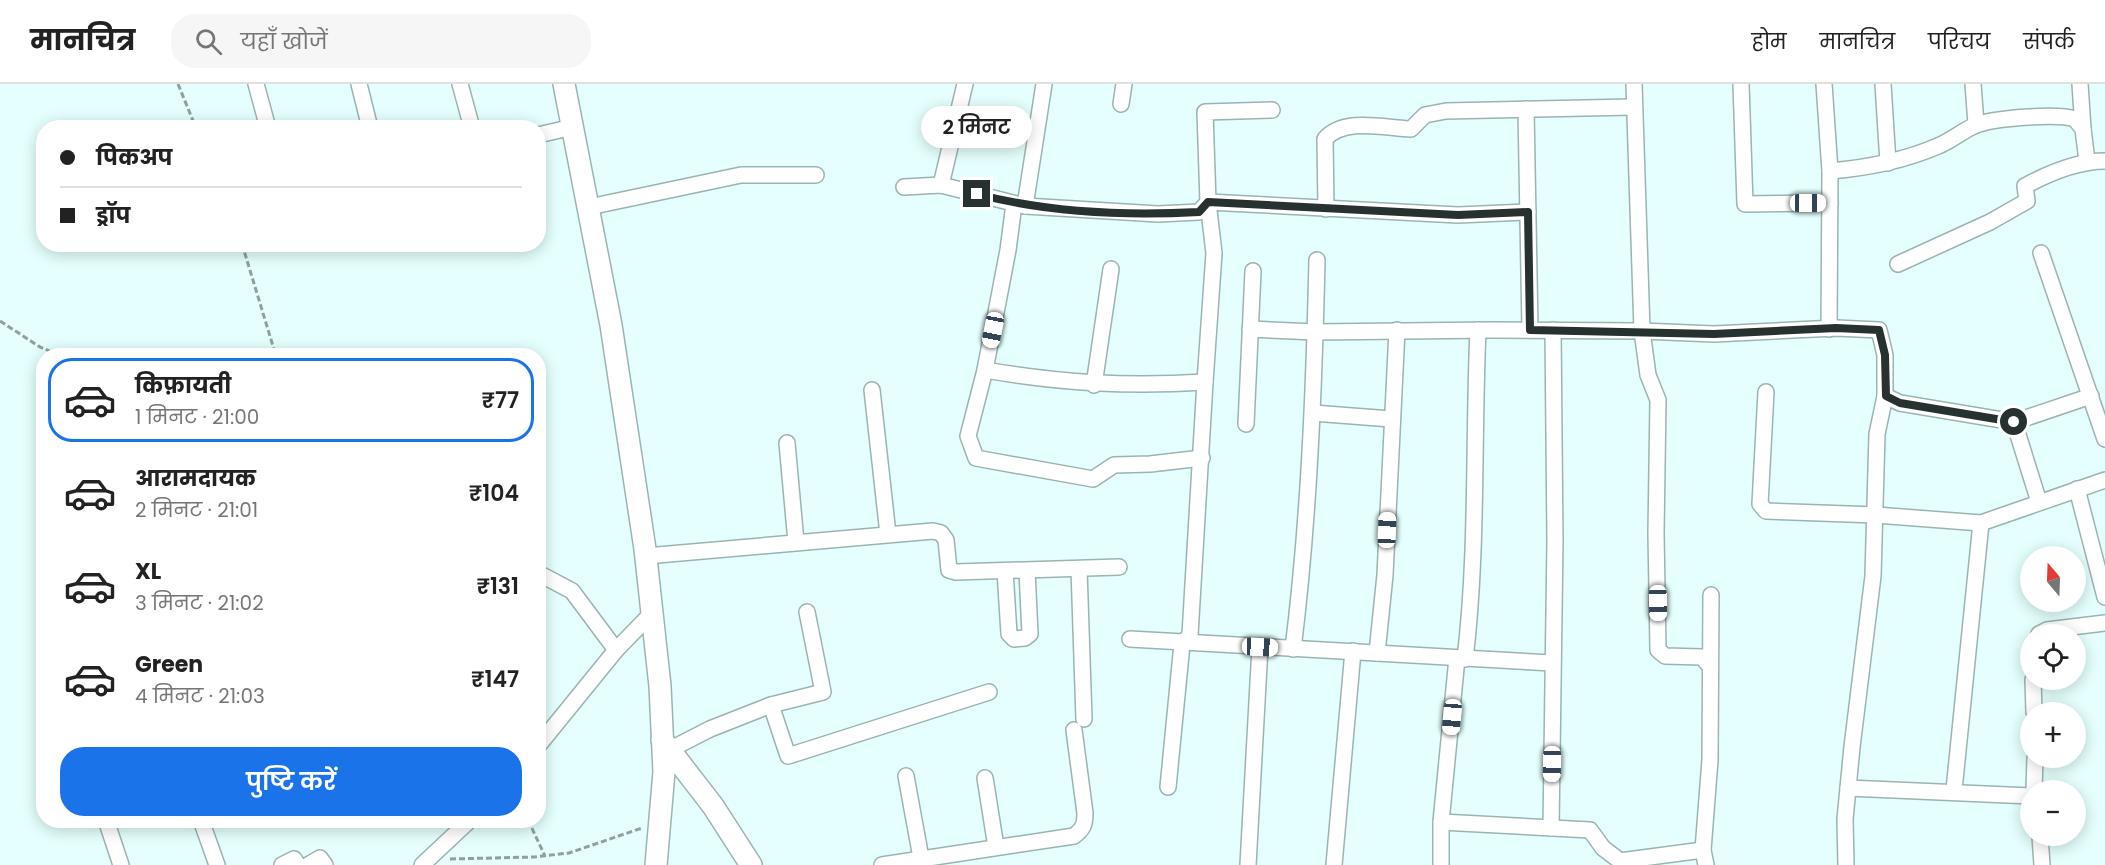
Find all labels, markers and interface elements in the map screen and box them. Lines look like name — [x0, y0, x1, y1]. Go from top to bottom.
search box — [171, 14, 591, 68]
text: मानचित्र — [30, 21, 135, 60]
icon: search — [192, 25, 225, 58]
text: यहाँ खोजें — [240, 26, 327, 57]
text: होम — [1752, 27, 1787, 56]
text: मानचित्र — [1820, 27, 1895, 56]
text: परिचय — [1928, 27, 1990, 56]
text: संपर्क — [2023, 27, 2075, 56]
callout: 2 मिनट — [922, 107, 1032, 149]
text: 2 मिनट — [942, 113, 1011, 141]
text: पिकअप — [96, 142, 173, 173]
route end — [963, 180, 990, 207]
car — [1790, 194, 1826, 212]
text: ड्रॉप — [96, 200, 130, 231]
car — [981, 311, 1005, 349]
text: किफ़ायती — [135, 370, 231, 401]
icon: car — [63, 373, 117, 427]
text: ₹77 — [481, 385, 519, 416]
text: 1 मिनट · 21:00 — [135, 403, 259, 431]
route start — [2000, 408, 2027, 435]
text: आरामदायक — [135, 463, 256, 494]
icon: car — [63, 466, 117, 520]
text: ₹104 — [469, 478, 519, 509]
text: 2 मिनट · 21:01 — [135, 496, 258, 524]
car — [1377, 512, 1397, 548]
north arrow — [2020, 546, 2086, 612]
map controls — [2020, 546, 2086, 846]
text: XL — [135, 556, 161, 587]
icon: car — [63, 559, 117, 613]
text: ₹131 — [476, 571, 519, 602]
car — [1649, 585, 1667, 621]
text: 3 मिनट · 21:02 — [135, 589, 264, 617]
button: locate — [2020, 624, 2086, 690]
car — [1242, 637, 1278, 657]
text: Green — [135, 649, 203, 680]
icon: car — [63, 652, 117, 706]
text: ₹147 — [471, 664, 519, 695]
text: 4 मिनट · 21:03 — [135, 682, 265, 710]
car — [1441, 698, 1463, 736]
button: + — [2020, 702, 2086, 768]
car — [1543, 746, 1561, 782]
button: पुष्टि करें — [60, 747, 522, 816]
button: − — [2020, 780, 2086, 846]

